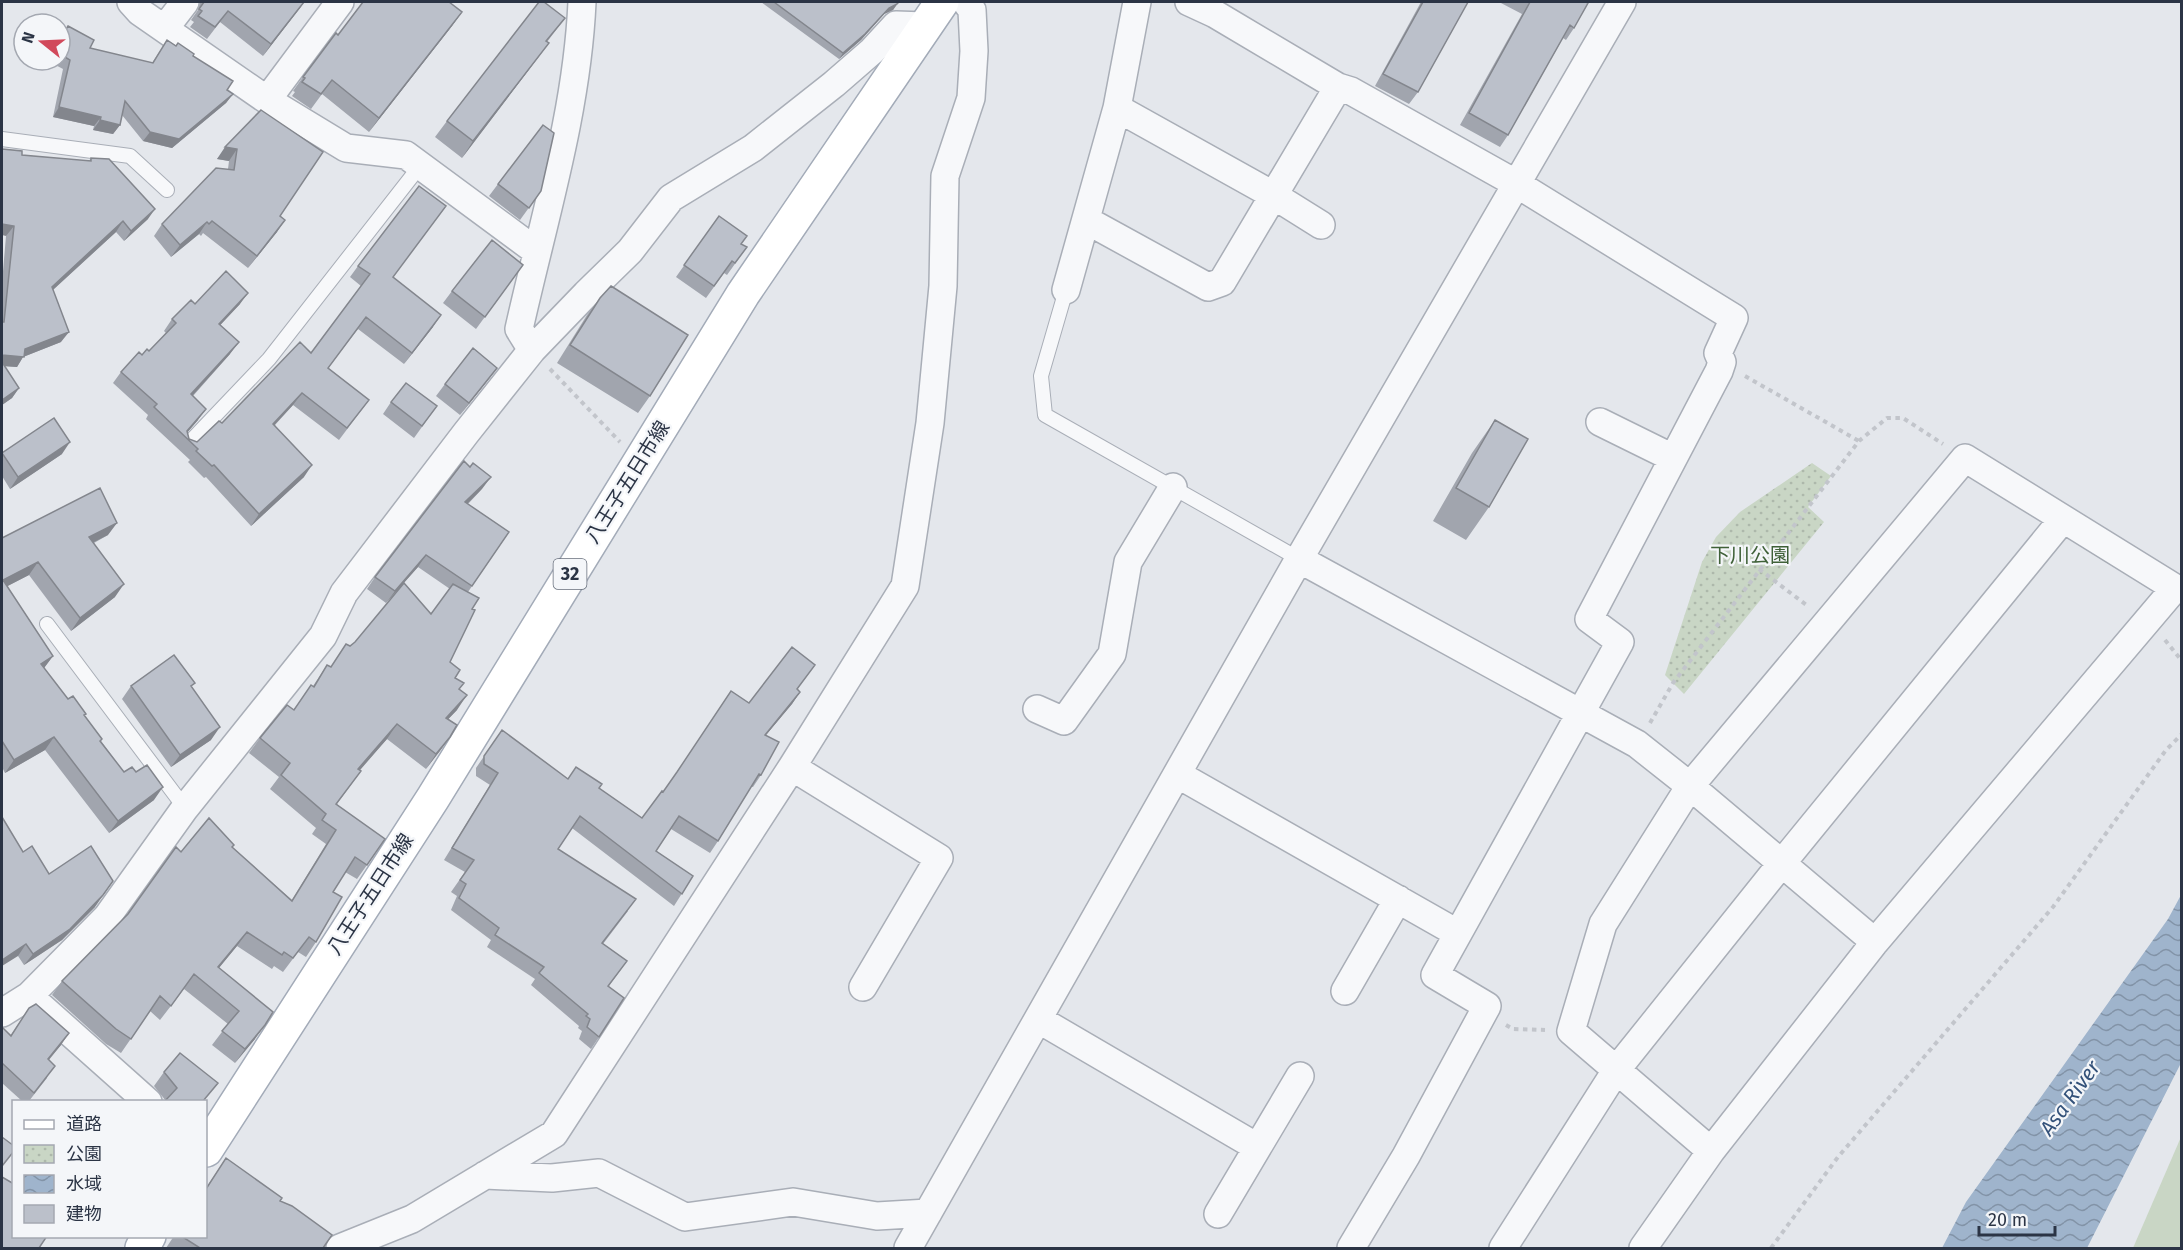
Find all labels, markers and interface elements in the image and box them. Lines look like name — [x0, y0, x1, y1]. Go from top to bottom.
north arrow — [12, 12, 72, 72]
text: N — [18, 30, 39, 45]
street label: 八王子五日市線 — [580, 416, 674, 548]
park label: 下川公園 — [1710, 543, 1790, 567]
road number: 32 — [554, 559, 586, 589]
street label: 八王子五日市線 — [322, 829, 418, 959]
water label: Asa River — [2034, 1055, 2106, 1141]
legend — [12, 1100, 207, 1238]
text: 道路 — [66, 1113, 102, 1135]
text: 公園 — [66, 1143, 102, 1165]
text: 水域 — [66, 1173, 102, 1195]
scale bar — [1979, 1199, 2056, 1237]
text: 建物 — [66, 1203, 102, 1225]
text: 20 m — [1988, 1209, 2027, 1231]

